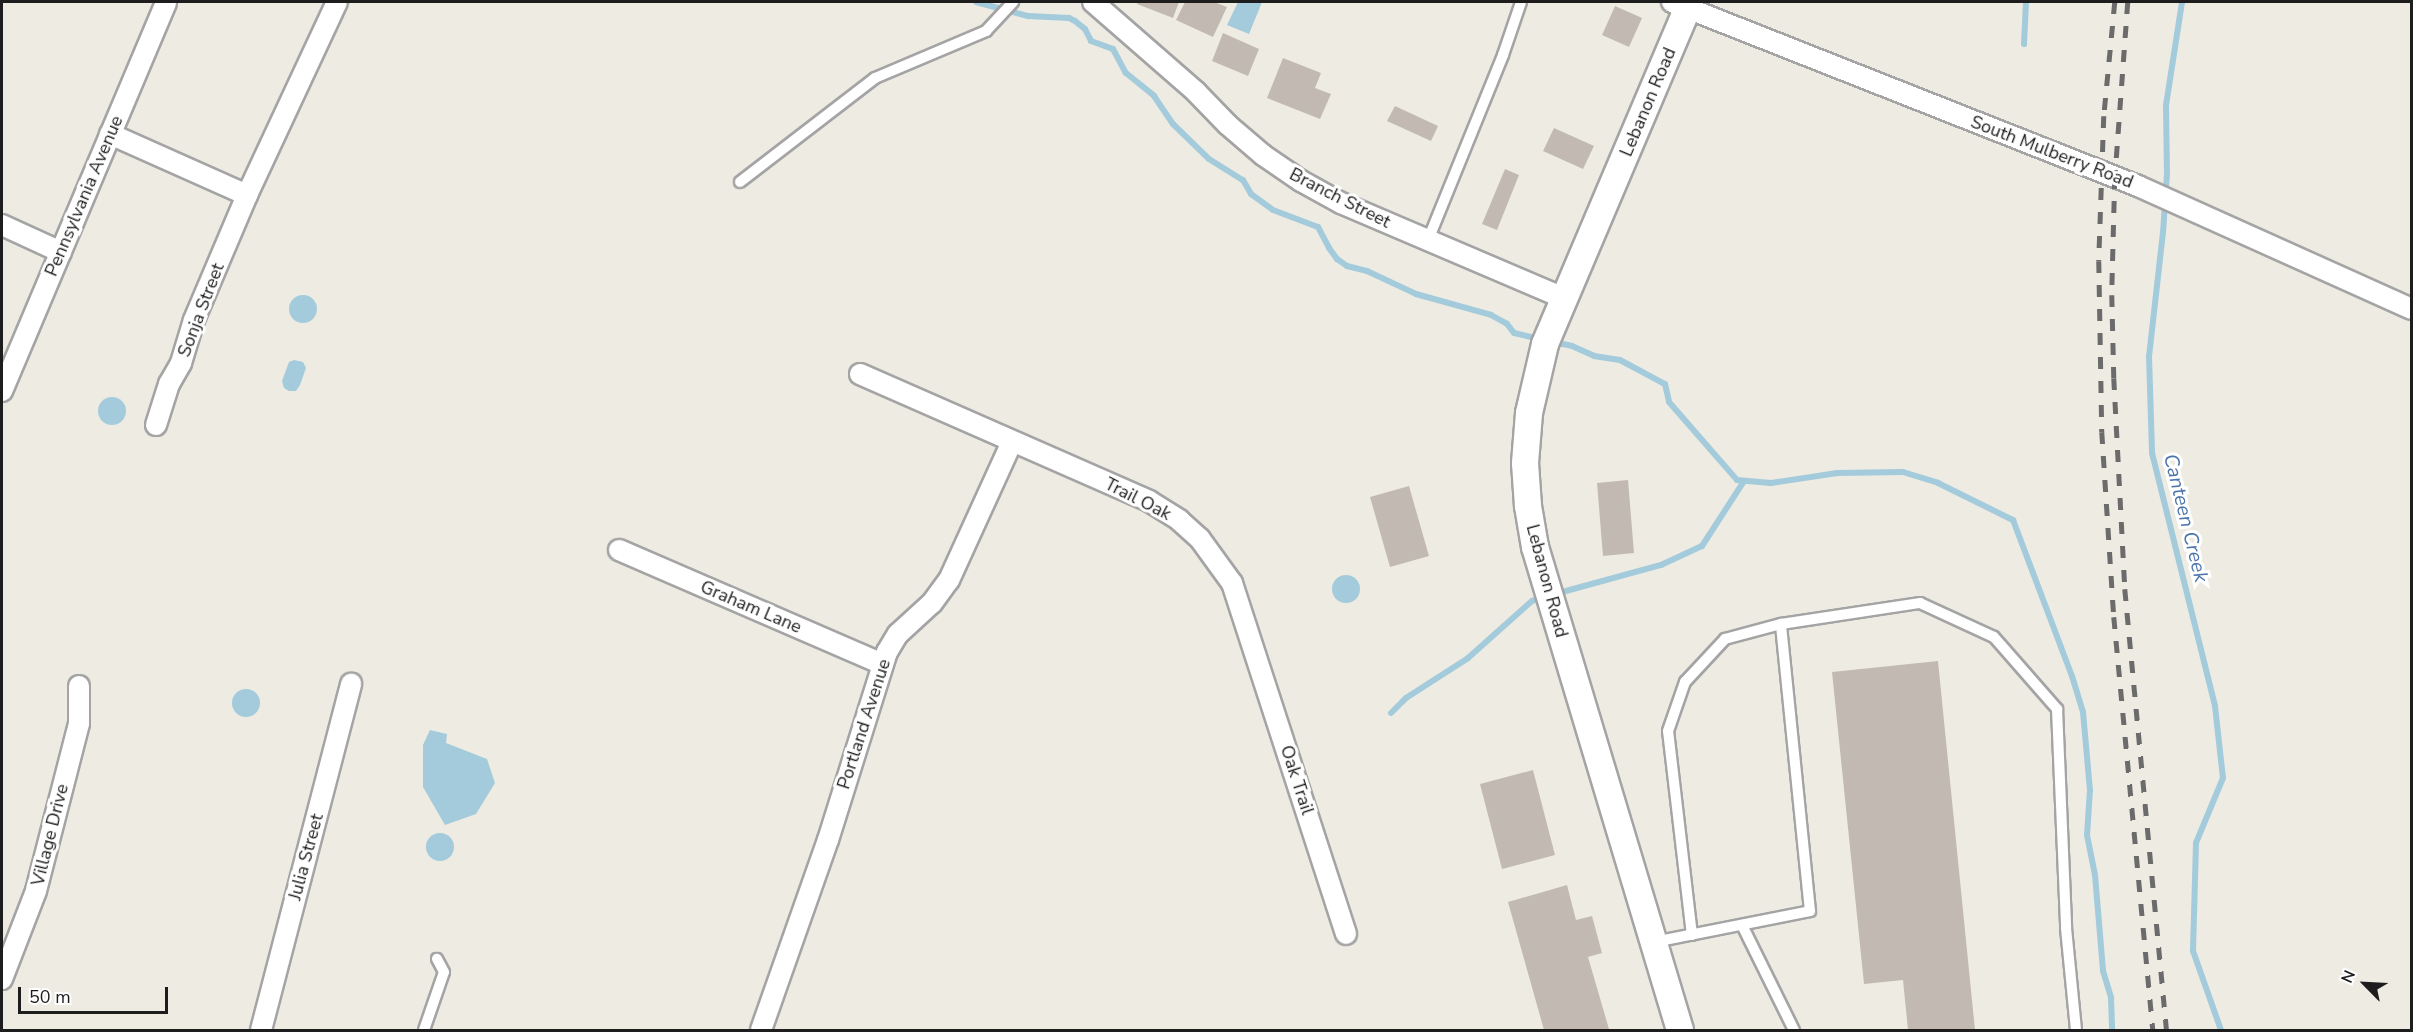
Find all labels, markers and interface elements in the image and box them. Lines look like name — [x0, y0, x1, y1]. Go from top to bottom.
street label: Lebanon Road — [1615, 44, 1681, 160]
street label: South Mulberry Road — [1968, 111, 2136, 193]
street label: Pennsylvania Avenue — [40, 112, 128, 280]
street label: Branch Street — [1286, 163, 1394, 233]
street label: Sonja Street — [173, 260, 229, 360]
water label: Canteen Creek — [2158, 451, 2214, 585]
street label: Trail Oak — [1101, 473, 1175, 525]
street label: Lebanon Road — [1522, 522, 1572, 640]
street label: Graham Lane — [697, 576, 805, 638]
street label: Portland Avenue — [833, 656, 895, 792]
street label: Oak Trail — [1276, 743, 1318, 817]
street label: Village Drive — [27, 782, 73, 888]
street label: Julia Street — [284, 811, 328, 903]
north arrow — [2335, 954, 2395, 1014]
text: N — [2336, 967, 2361, 987]
scale bar — [21, 975, 171, 1013]
text: 50 m — [29, 985, 71, 1009]

